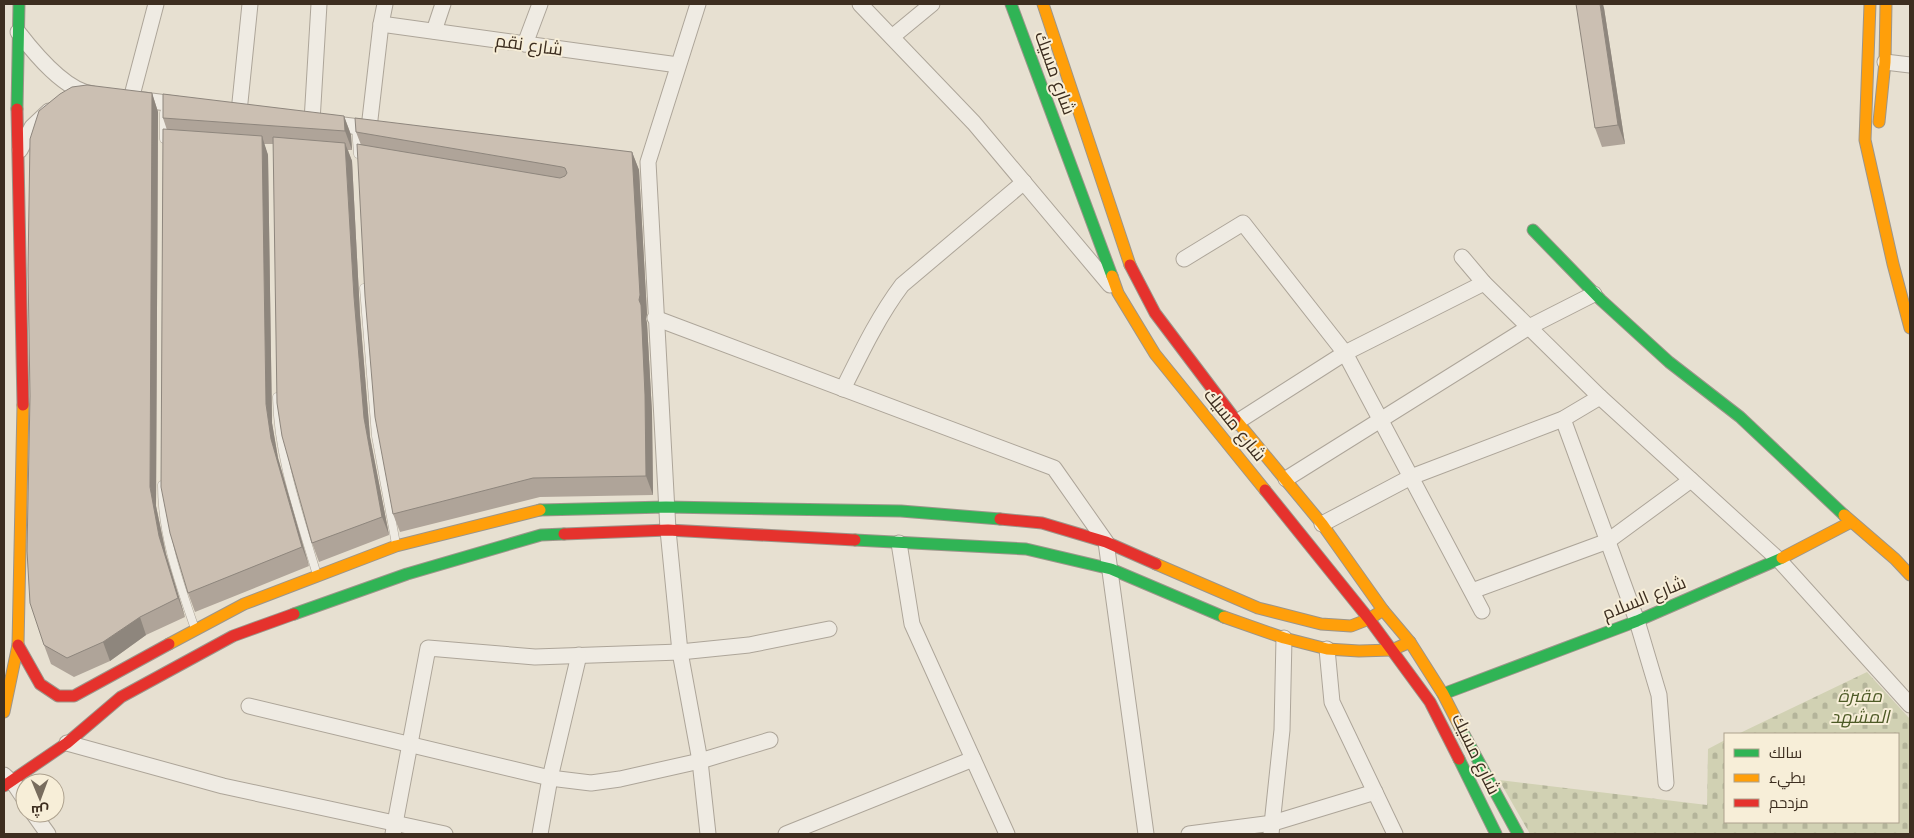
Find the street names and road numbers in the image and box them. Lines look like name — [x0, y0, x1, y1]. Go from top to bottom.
street label: شارع مسيك — [1029, 28, 1080, 118]
street label: شارع نقم — [494, 29, 564, 62]
street label: شارع مسيك — [1198, 384, 1271, 466]
street label: شارع السلام — [1599, 571, 1690, 626]
street label: شارع مسيك — [1446, 710, 1505, 798]

